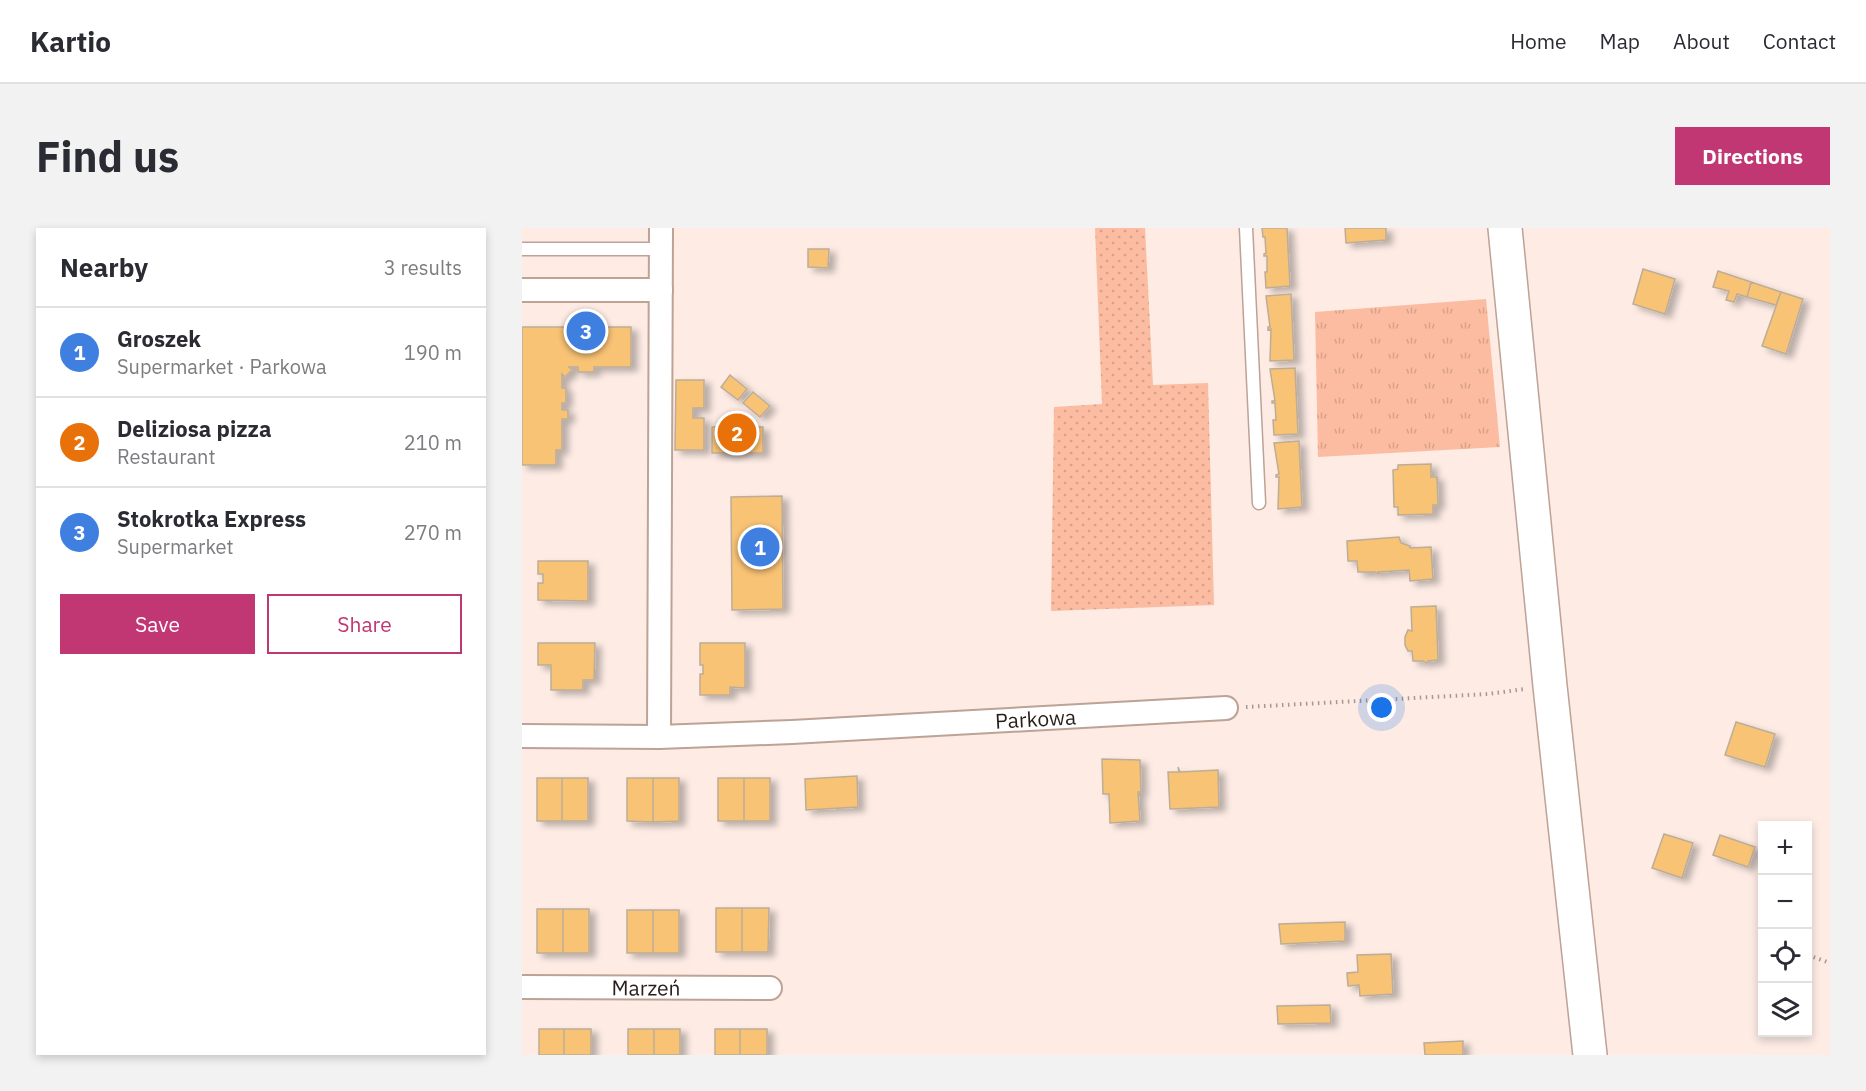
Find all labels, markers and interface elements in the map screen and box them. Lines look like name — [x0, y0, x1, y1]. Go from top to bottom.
text: Kartio — [30, 23, 111, 60]
text: Home — [1510, 27, 1567, 55]
text: Map — [1600, 27, 1640, 55]
text: About — [1673, 27, 1730, 55]
text: Contact — [1763, 27, 1836, 55]
button: Directions — [1675, 127, 1830, 185]
text: Find us — [36, 129, 179, 184]
text: Nearby — [60, 250, 148, 284]
text: 3 results — [384, 254, 462, 281]
pin: 3 — [566, 308, 606, 354]
text: Groszek — [117, 324, 201, 353]
text: 1 — [74, 339, 86, 366]
text: 190 m — [404, 339, 462, 366]
text: Supermarket · Parkowa — [117, 353, 327, 380]
pin: 2 — [718, 410, 756, 456]
text: Deliziosa pizza — [117, 414, 272, 443]
text: 2 — [74, 429, 86, 456]
text: 210 m — [404, 429, 462, 456]
text: Restaurant — [117, 443, 215, 470]
text: Stokrotka Express — [117, 504, 306, 533]
text: 3 — [74, 519, 86, 546]
text: 270 m — [404, 519, 462, 546]
pin: 1 — [740, 524, 780, 570]
text: Supermarket — [117, 533, 234, 560]
button: Save — [60, 594, 255, 654]
button: Share — [267, 594, 462, 654]
your location — [1367, 693, 1396, 722]
street label: Parkowa — [994, 702, 1077, 735]
map controls — [1758, 821, 1812, 1037]
button: + — [1758, 821, 1812, 875]
button: − — [1758, 875, 1812, 929]
button: locate — [1758, 929, 1812, 983]
street label: Marzeń — [611, 973, 681, 1002]
button: layers — [1758, 983, 1812, 1037]

